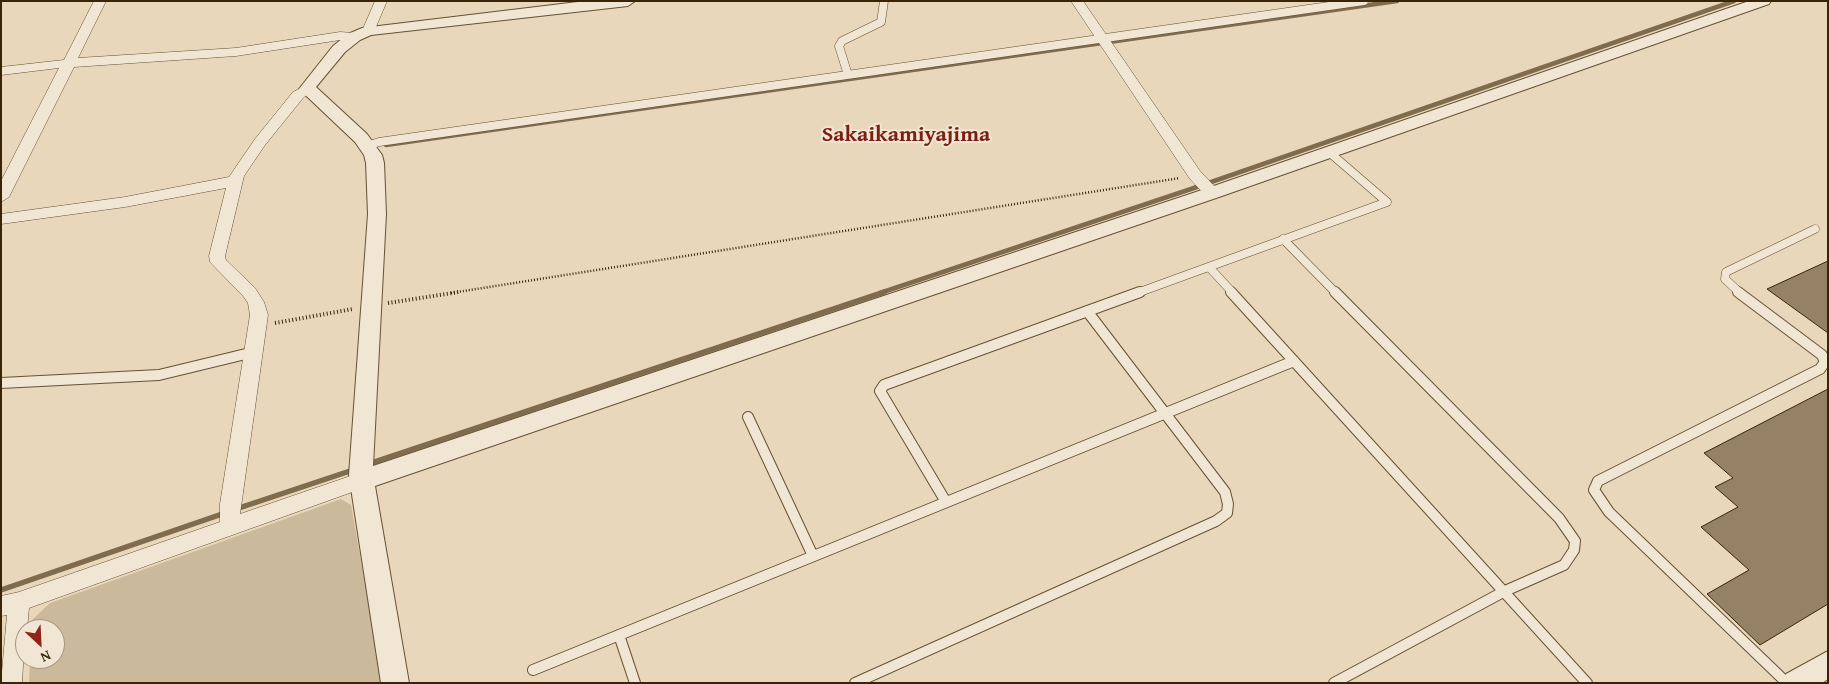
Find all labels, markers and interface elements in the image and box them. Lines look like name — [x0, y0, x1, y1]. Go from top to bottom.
district label: Sakaikamiyajima — [822, 122, 990, 148]
north arrow — [15, 619, 65, 669]
text: N — [37, 646, 54, 668]

